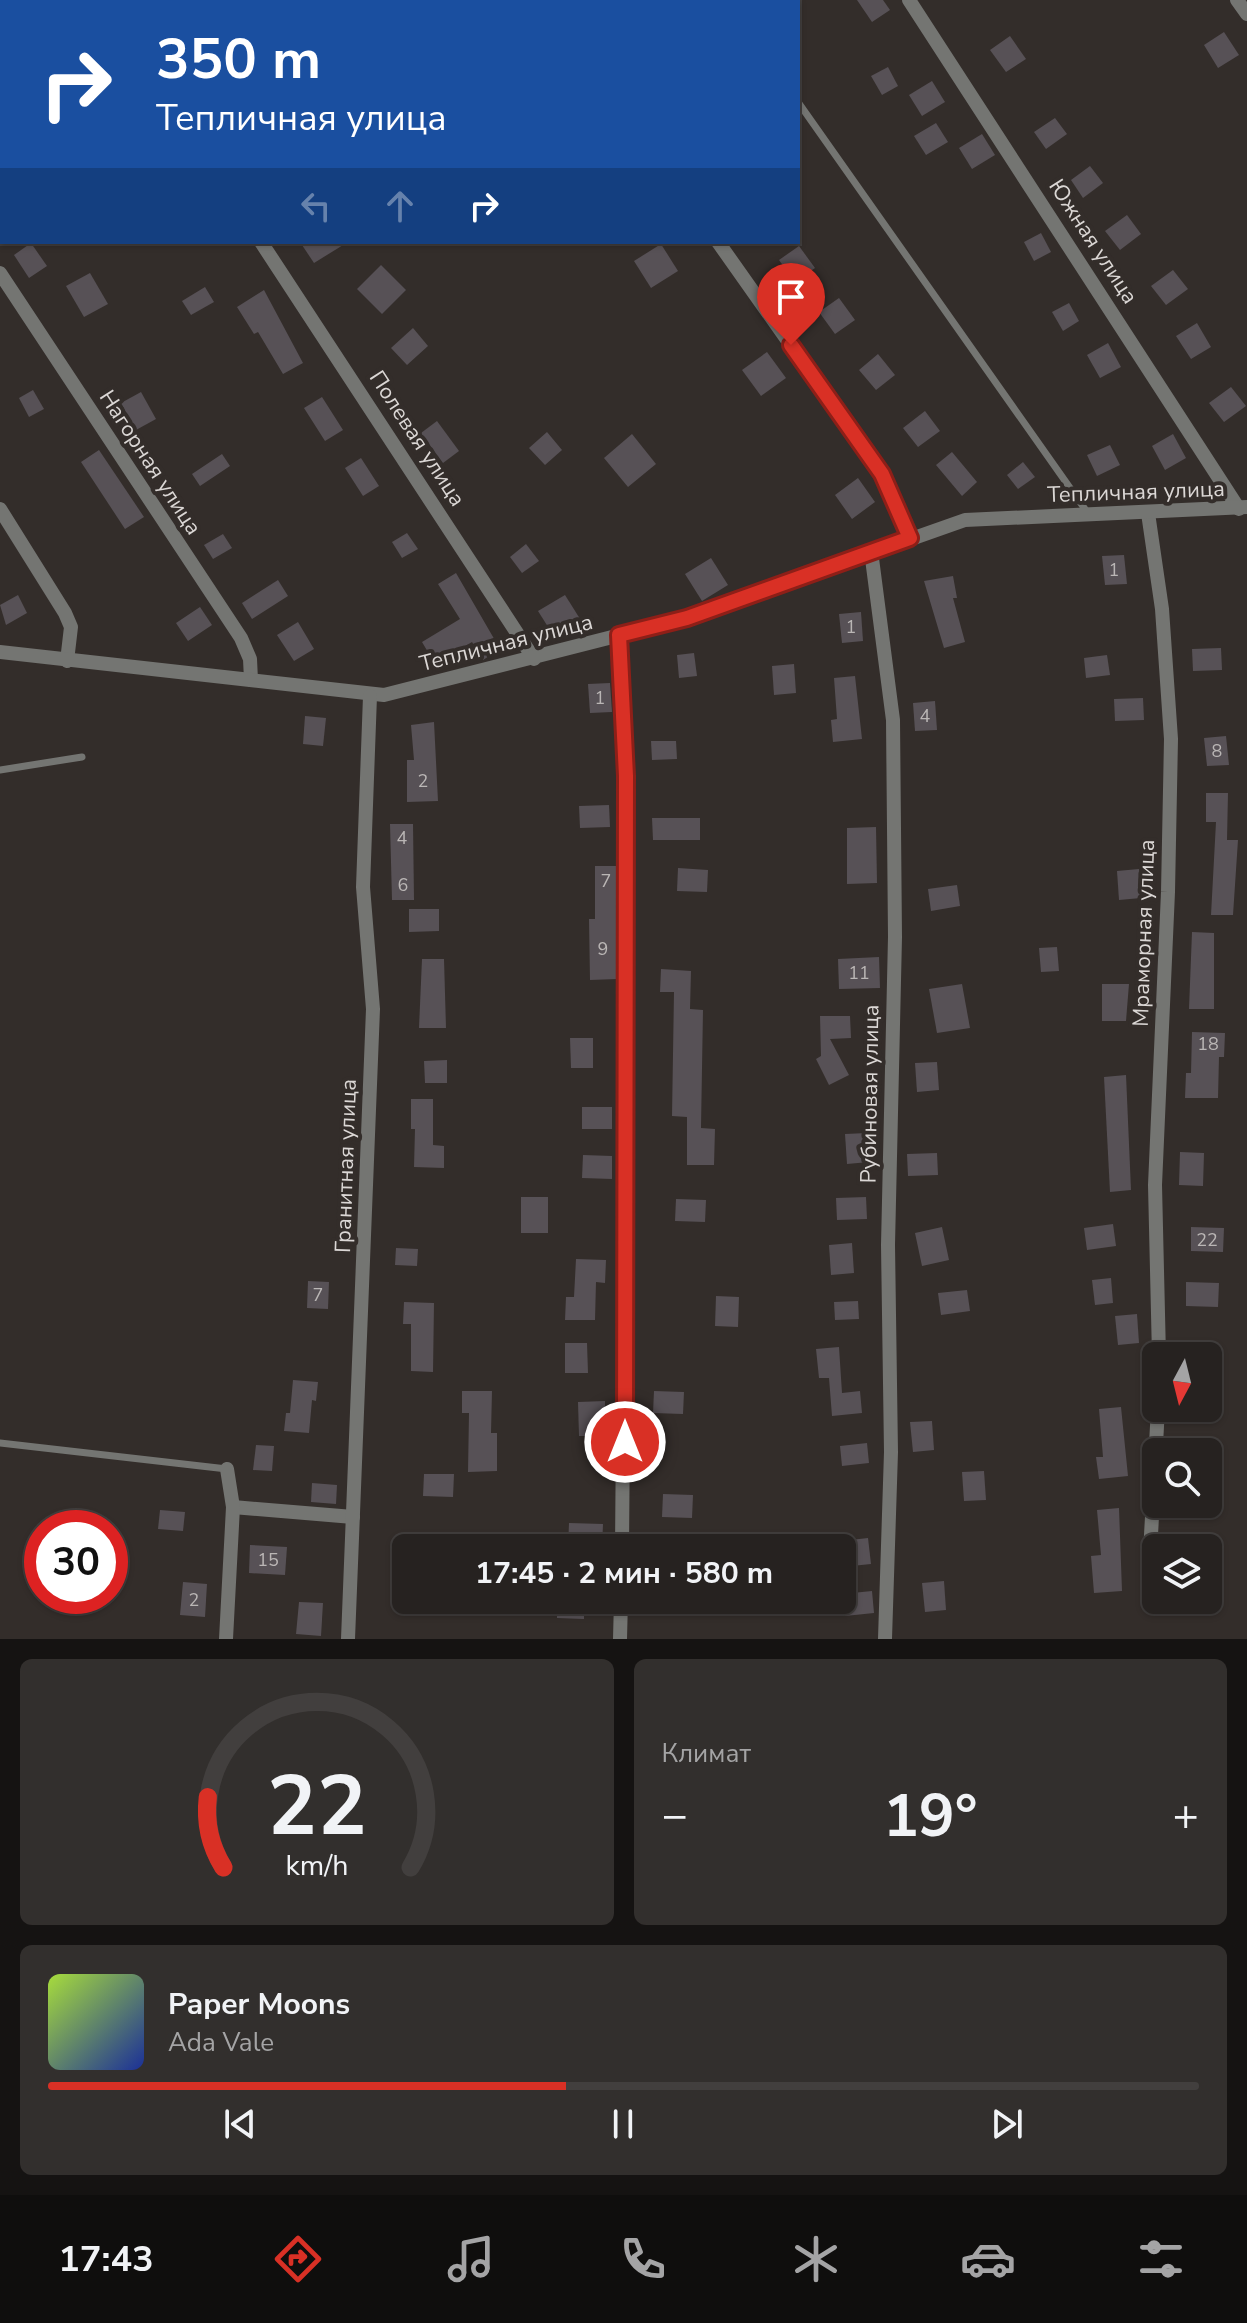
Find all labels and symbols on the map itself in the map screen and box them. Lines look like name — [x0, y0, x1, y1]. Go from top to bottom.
street label: Южная улица — [1042, 173, 1145, 310]
pin — [757, 263, 825, 345]
street label: Полевая улица — [362, 365, 472, 512]
street label: Нагорная улица — [92, 384, 208, 541]
street label: Тепличная улица — [1047, 474, 1225, 510]
house number: 1 — [1109, 558, 1119, 582]
street label: Тепличная улица — [416, 607, 596, 679]
house number: 1 — [846, 615, 856, 639]
house number: 1 — [595, 686, 605, 710]
house number: 4 — [920, 704, 931, 728]
house number: 8 — [1212, 739, 1222, 763]
house number: 2 — [418, 769, 428, 793]
house number: 4 — [397, 826, 408, 850]
street label: Мраморная улица — [1126, 839, 1162, 1027]
house number: 7 — [601, 869, 611, 893]
house number: 6 — [398, 873, 408, 897]
house number: 9 — [598, 937, 608, 961]
house number: 11 — [848, 961, 870, 985]
street label: Рубиновая улица — [853, 1004, 887, 1184]
house number: 18 — [1197, 1032, 1219, 1056]
street label: Гранитная улица — [328, 1078, 364, 1254]
house number: 22 — [1196, 1228, 1218, 1252]
house number: 7 — [313, 1283, 323, 1307]
north arrow — [1142, 1342, 1222, 1422]
position arrow — [583, 1400, 667, 1484]
speed limit sign: 30 — [24, 1510, 128, 1614]
house number: 15 — [257, 1548, 279, 1572]
house number: 2 — [189, 1588, 199, 1612]

